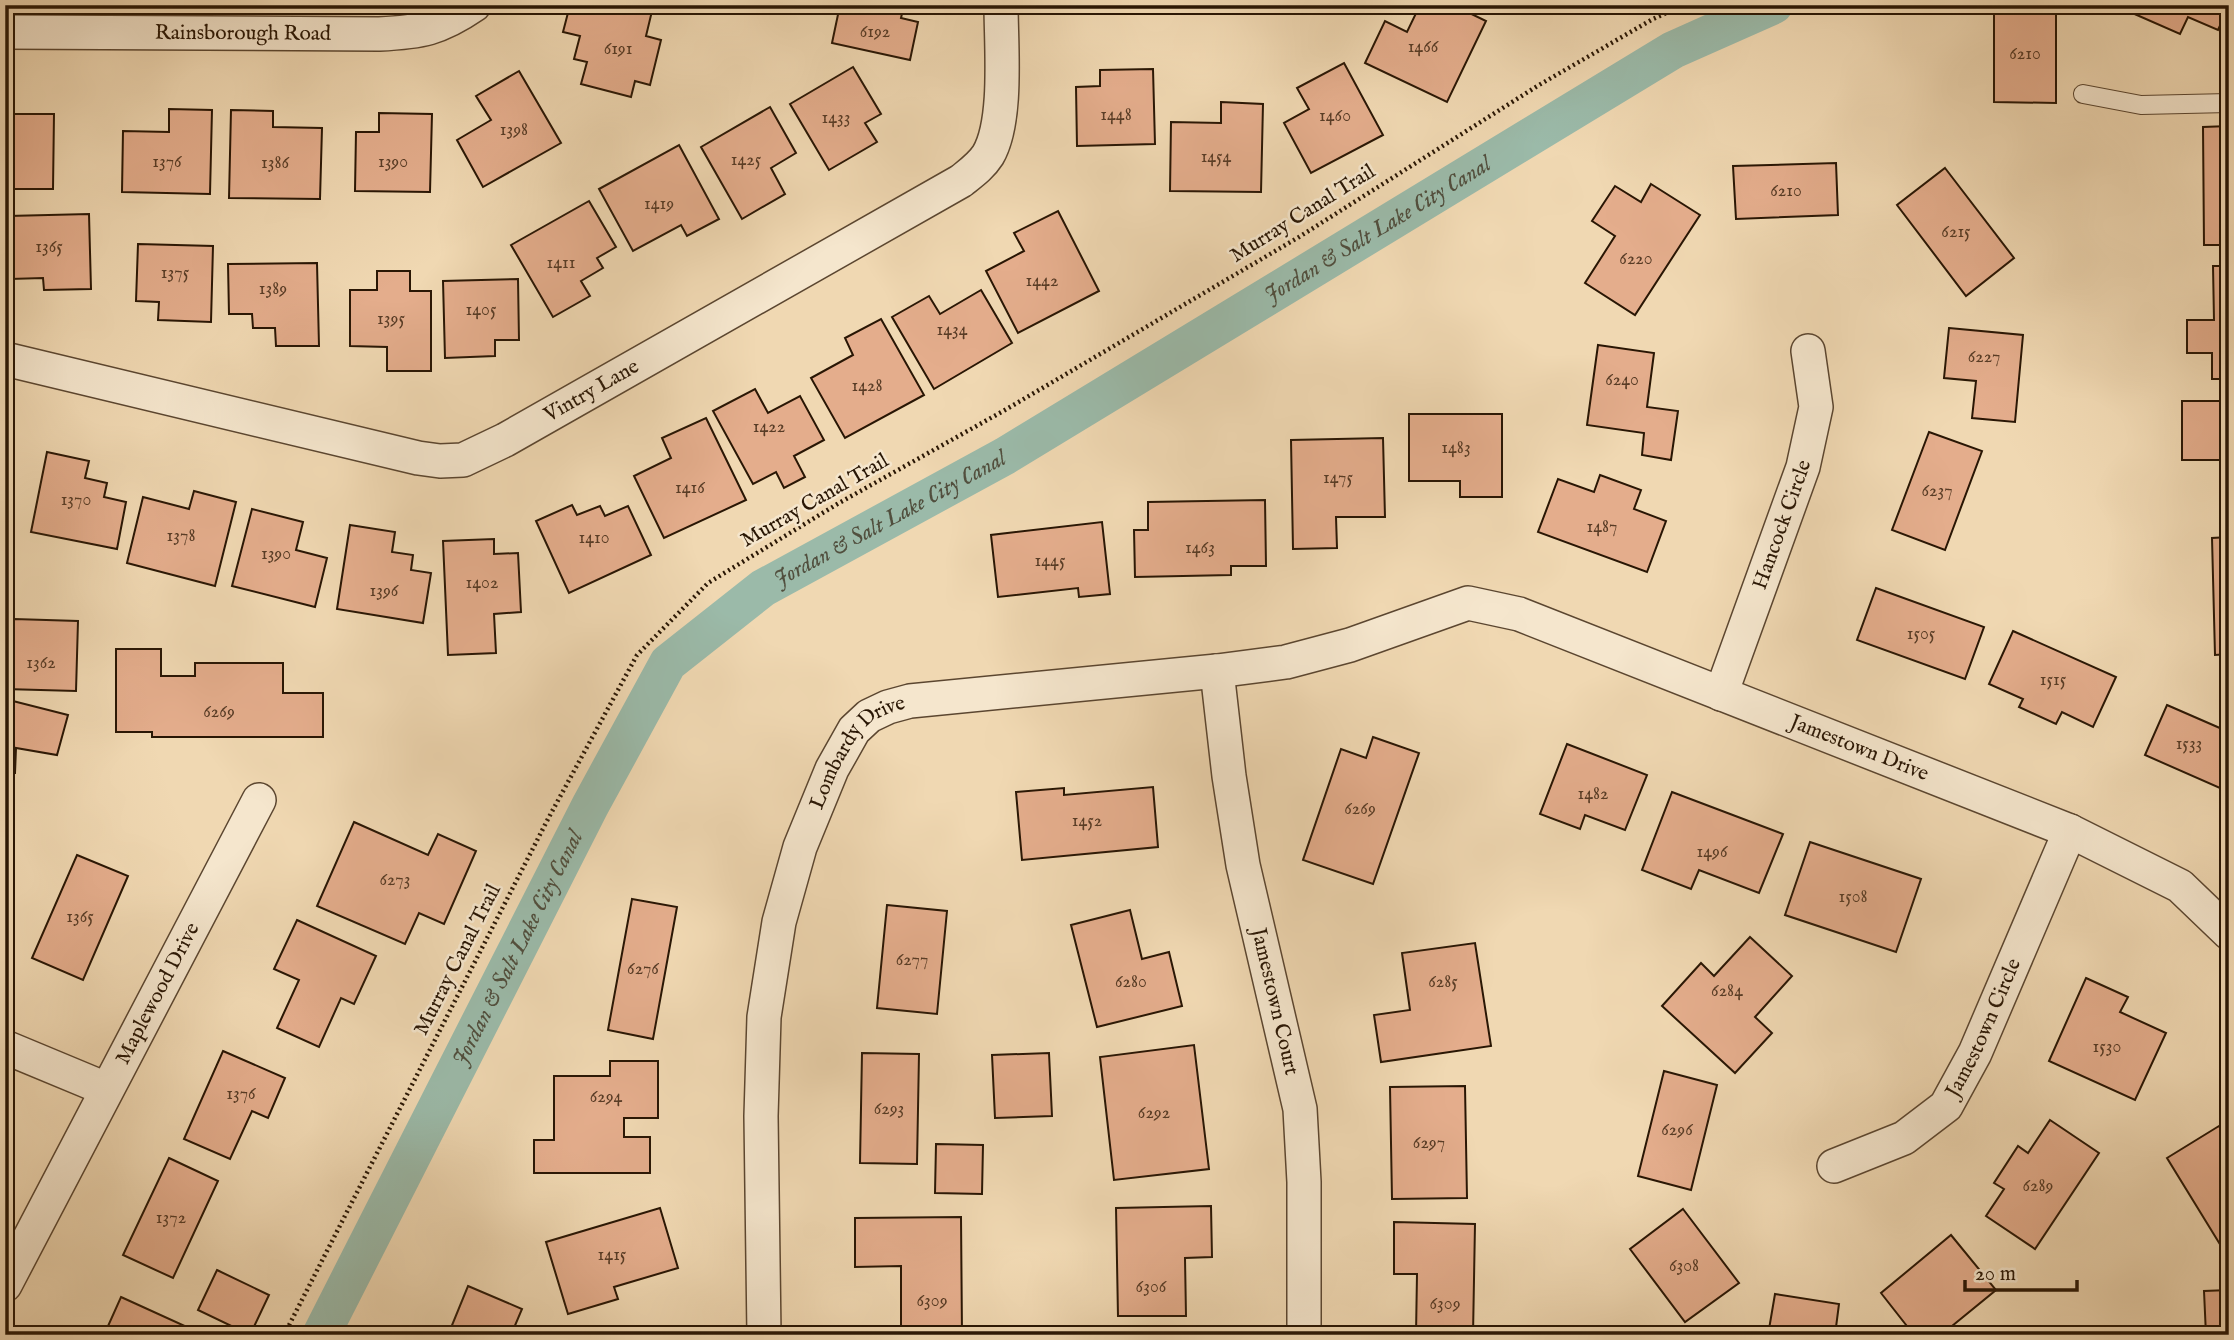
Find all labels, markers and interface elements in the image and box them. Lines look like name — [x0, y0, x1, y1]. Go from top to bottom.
street label: Rainsborough Road — [155, 19, 332, 47]
house number: 6192 — [860, 21, 890, 44]
house number: 1466 — [1408, 36, 1439, 59]
house number: 6191 — [604, 38, 632, 61]
house number: 6210 — [2009, 43, 2041, 66]
house number: 1448 — [1100, 104, 1132, 127]
house number: 1460 — [1319, 105, 1351, 128]
house number: 1433 — [822, 107, 850, 130]
house number: 1398 — [500, 119, 528, 142]
house number: 1454 — [1201, 146, 1232, 169]
house number: 1425 — [731, 149, 762, 172]
water label: Jordan & Salt Lake City Canal — [1259, 149, 1498, 310]
house number: 1376 — [152, 151, 182, 174]
house number: 1390 — [378, 151, 408, 174]
house number: 1386 — [261, 152, 289, 175]
street label: Murray Canal Trail — [1225, 158, 1381, 269]
house number: 6210 — [1770, 180, 1802, 203]
house number: 1419 — [644, 193, 674, 216]
house number: 6215 — [1941, 221, 1971, 244]
house number: 1365 — [35, 236, 63, 259]
house number: 6220 — [1619, 248, 1653, 271]
house number: 1411 — [547, 252, 575, 275]
house number: 1375 — [161, 262, 190, 285]
house number: 1442 — [1026, 270, 1058, 293]
house number: 1389 — [259, 278, 287, 301]
house number: 1405 — [466, 299, 497, 322]
house number: 1395 — [377, 308, 405, 331]
house number: 1434 — [936, 319, 968, 342]
house number: 6227 — [1968, 346, 2000, 369]
street label: Vintry Lane — [538, 353, 644, 429]
house number: 6240 — [1605, 369, 1639, 392]
house number: 1428 — [851, 375, 883, 398]
house number: 1422 — [753, 416, 785, 439]
house number: 1483 — [1441, 437, 1471, 460]
water label: Jordan & Salt Lake City Canal — [769, 443, 1013, 594]
street label: Murray Canal Trail — [736, 448, 894, 554]
street label: Hancock Circle — [1746, 457, 1818, 593]
house number: 1475 — [1323, 467, 1353, 490]
house number: 1416 — [675, 477, 705, 500]
house number: 6237 — [1921, 480, 1953, 503]
house number: 1370 — [61, 489, 91, 512]
house number: 1487 — [1586, 516, 1618, 539]
house number: 1378 — [167, 525, 195, 548]
house number: 1410 — [579, 527, 610, 550]
house number: 1463 — [1185, 537, 1215, 560]
house number: 1390 — [261, 543, 291, 566]
house number: 1445 — [1035, 550, 1066, 573]
house number: 1402 — [466, 572, 498, 595]
house number: 1396 — [370, 580, 399, 603]
house number: 1505 — [1907, 623, 1936, 646]
house number: 1362 — [26, 652, 56, 675]
house number: 1515 — [2040, 669, 2067, 692]
street label: Lombardy Drive — [803, 689, 908, 813]
house number: 6269 — [203, 701, 235, 724]
street label: Jamestown Drive — [1784, 708, 1933, 788]
house number: 1533 — [2176, 733, 2202, 756]
house number: 1482 — [1577, 783, 1609, 806]
house number: 6269 — [1344, 798, 1376, 821]
house number: 1452 — [1072, 810, 1102, 833]
water label: Jordan & Salt Lake City Canal — [446, 824, 590, 1071]
house number: 1496 — [1697, 841, 1728, 864]
house number: 6273 — [380, 869, 410, 892]
street label: Murray Canal Trail — [408, 880, 508, 1040]
house number: 1508 — [1838, 886, 1868, 909]
house number: 1365 — [66, 906, 94, 929]
street label: Maplewood Drive — [109, 918, 206, 1069]
street label: Jamestown Court — [1244, 923, 1305, 1078]
house number: 6277 — [896, 949, 928, 972]
street label: Jamestown Circle — [1939, 954, 2028, 1104]
house number: 6276 — [627, 958, 659, 981]
house number: 6280 — [1115, 971, 1147, 994]
house number: 6285 — [1428, 971, 1458, 994]
house number: 6284 — [1711, 980, 1743, 1003]
house number: 1530 — [2093, 1036, 2121, 1059]
house number: 1376 — [226, 1083, 256, 1106]
house number: 6294 — [590, 1086, 622, 1109]
house number: 6293 — [874, 1098, 904, 1121]
house number: 6292 — [1138, 1102, 1170, 1125]
house number: 6296 — [1661, 1119, 1693, 1142]
house number: 6297 — [1413, 1132, 1445, 1155]
house number: 6289 — [2023, 1175, 2053, 1198]
house number: 1372 — [156, 1207, 186, 1230]
house number: 1415 — [598, 1244, 627, 1267]
scale bar — [1965, 1249, 2076, 1293]
house number: 6308 — [1669, 1255, 1699, 1278]
text: 20 m — [1975, 1261, 2016, 1288]
house number: 6306 — [1136, 1276, 1167, 1299]
house number: 6309 — [916, 1290, 948, 1313]
house number: 6309 — [1429, 1293, 1461, 1316]

